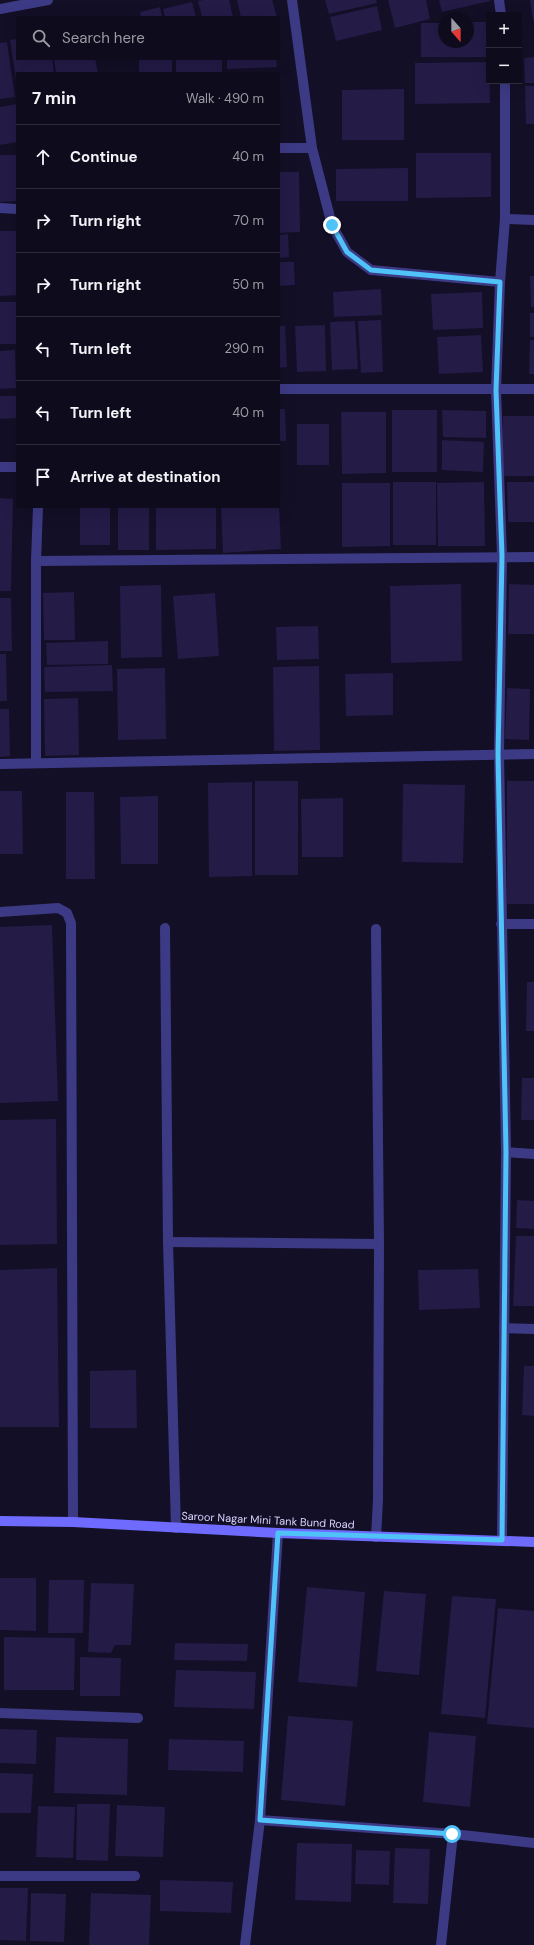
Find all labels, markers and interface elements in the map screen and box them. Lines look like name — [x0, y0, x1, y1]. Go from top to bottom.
north arrow — [438, 12, 474, 48]
map controls — [486, 12, 522, 84]
button: + — [486, 12, 522, 48]
search box — [16, 16, 280, 60]
icon: search — [30, 27, 52, 49]
text: Search here — [62, 28, 145, 48]
button: − — [486, 48, 522, 84]
text: 7 min — [32, 87, 76, 109]
text: Walk · 490 m — [186, 90, 264, 107]
icon: ahead — [32, 146, 54, 168]
text: Continue — [70, 147, 138, 167]
text: 40 m — [232, 148, 264, 165]
icon: right — [32, 210, 54, 232]
text: Turn right — [70, 211, 141, 231]
text: 70 m — [233, 212, 264, 229]
route end — [323, 216, 341, 234]
icon: right — [32, 274, 54, 296]
text: Turn right — [70, 275, 141, 295]
text: 50 m — [232, 276, 264, 293]
icon: left — [32, 338, 54, 360]
text: Turn left — [70, 339, 131, 359]
text: 290 m — [225, 340, 264, 357]
icon: left — [32, 402, 54, 424]
text: Turn left — [70, 403, 131, 423]
text: 40 m — [232, 404, 264, 421]
icon: arrive — [32, 466, 54, 488]
text: Arrive at destination — [70, 467, 221, 487]
street label: Saroor Nagar Mini Tank Bund Road — [181, 1508, 355, 1532]
route start — [443, 1825, 461, 1843]

